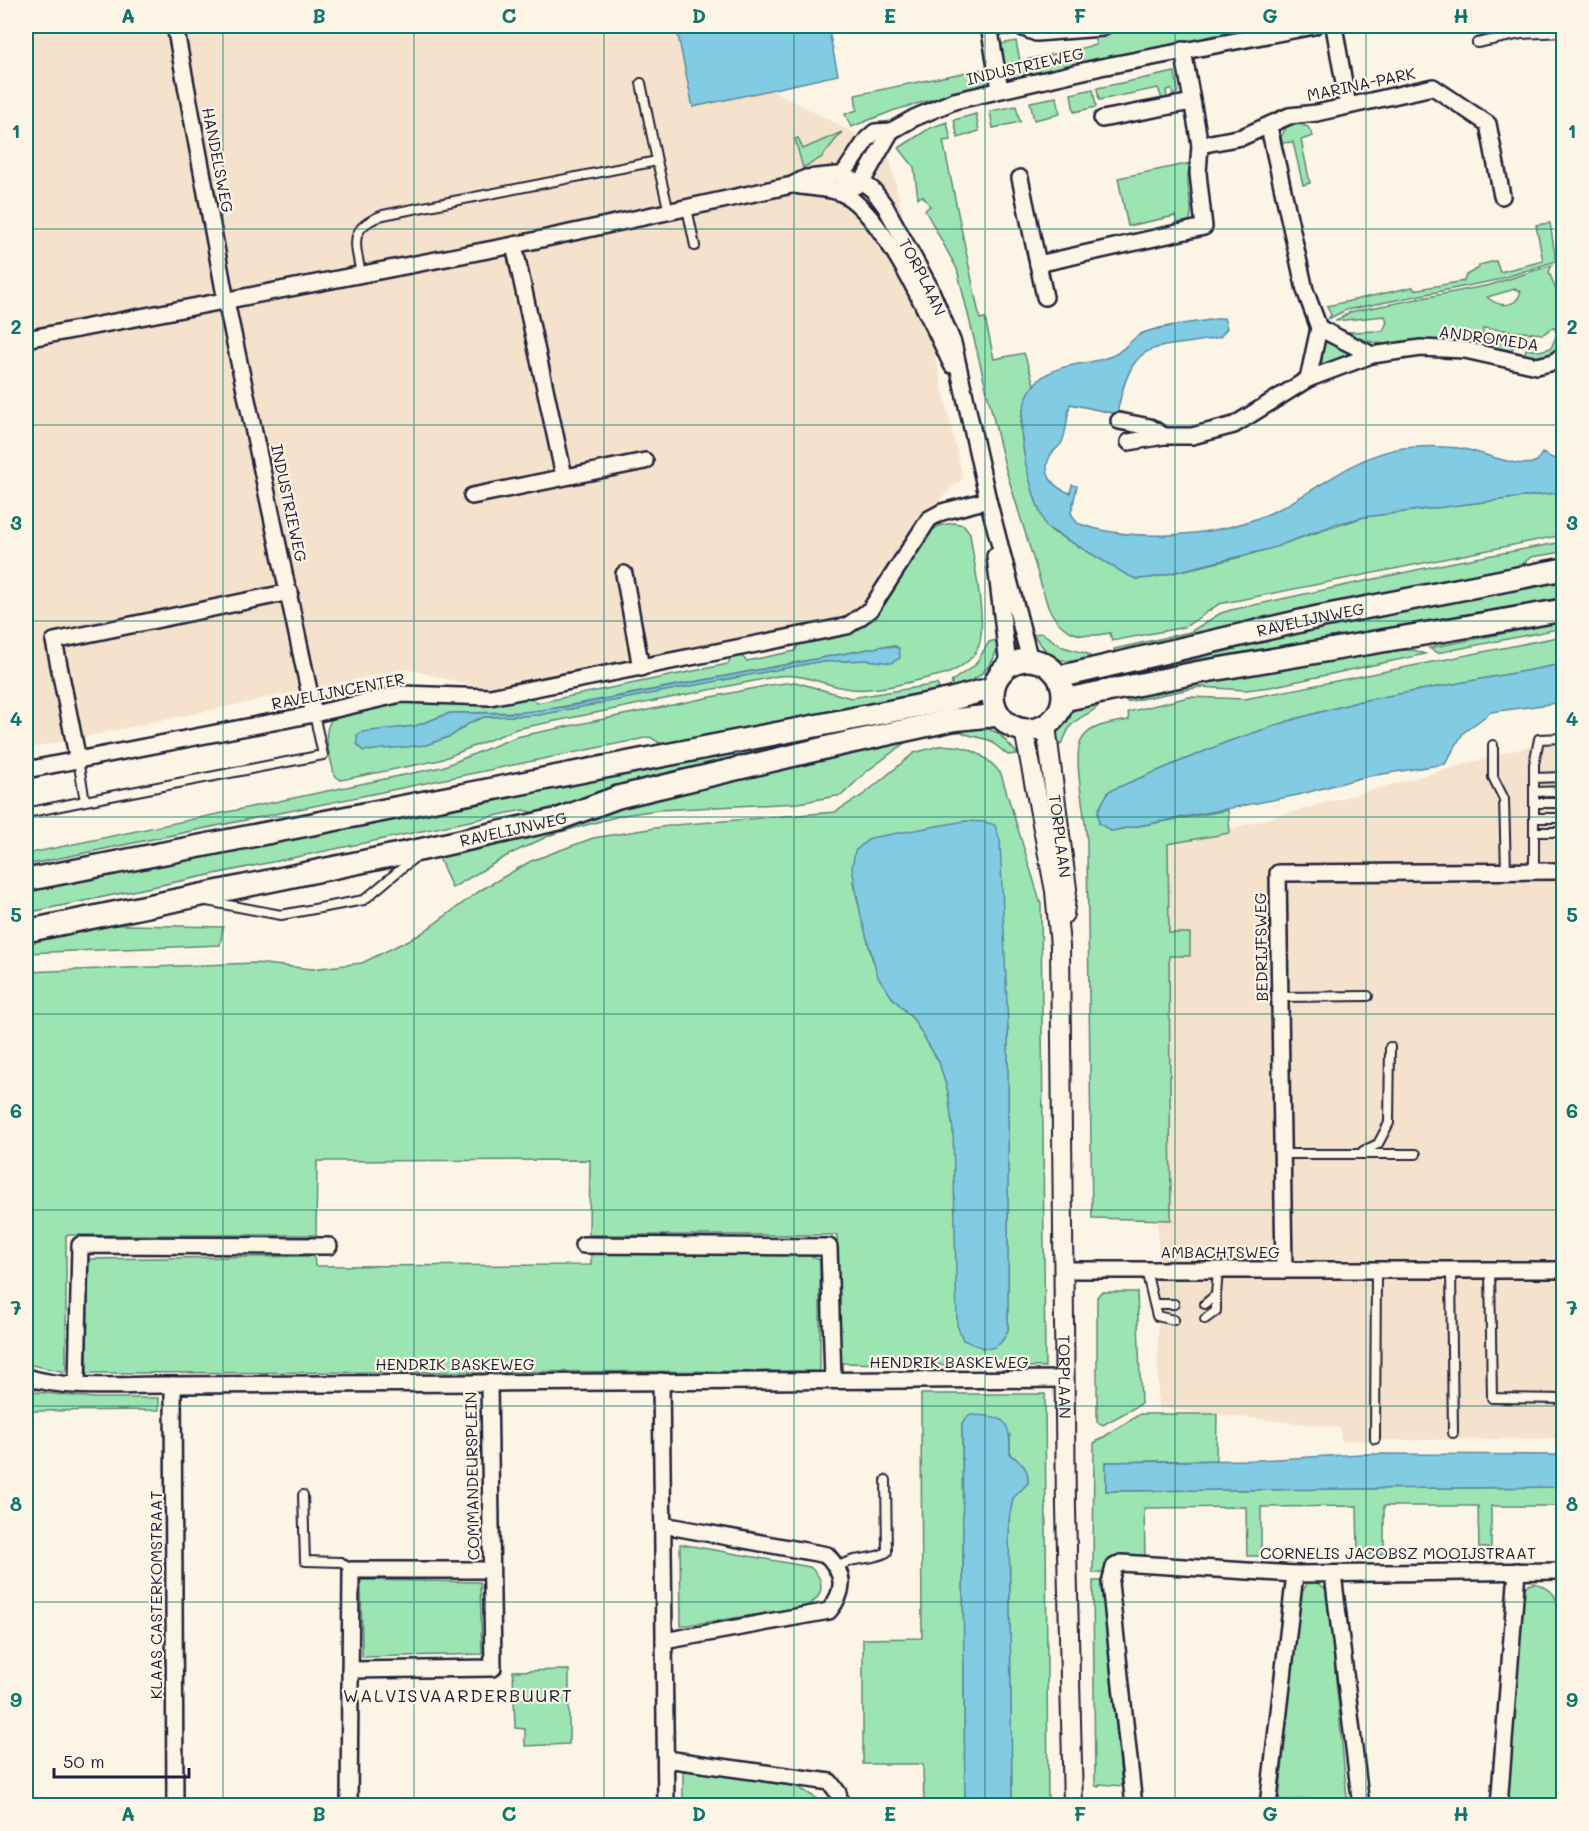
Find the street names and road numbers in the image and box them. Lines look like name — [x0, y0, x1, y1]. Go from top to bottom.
street label: INDUSTRIEWEG — [964, 42, 1086, 89]
street label: MARINA-PARK — [1305, 62, 1417, 105]
street label: HANDELSWEG — [198, 105, 239, 215]
street label: TORPLAAN — [895, 234, 951, 318]
street label: ANDROMEDA — [1438, 320, 1540, 355]
street label: INDUSTRIEWEG — [267, 442, 312, 564]
street label: RAVELIJNWEG — [1254, 597, 1366, 641]
street label: RAVELIJNCENTER — [270, 667, 406, 714]
street label: TORPLAAN — [1045, 793, 1076, 879]
street label: RAVELIJNWEG — [458, 806, 570, 851]
street label: BEDRIJFSWEG — [1249, 892, 1272, 1002]
street label: AMBACHTSWEG — [1160, 1241, 1280, 1262]
street label: TORPLAAN — [1054, 1335, 1076, 1419]
street label: HENDRIK BASKEWEG — [869, 1351, 1029, 1372]
street label: HENDRIK BASKEWEG — [375, 1353, 535, 1374]
street label: COMMANDEURSPLEIN — [460, 1391, 483, 1561]
street label: KLAAS CASTERKOMSTRAAT — [145, 1491, 166, 1699]
street label: CORNELIS JACOBSZ MOOIJSTRAAT — [1260, 1542, 1536, 1563]

